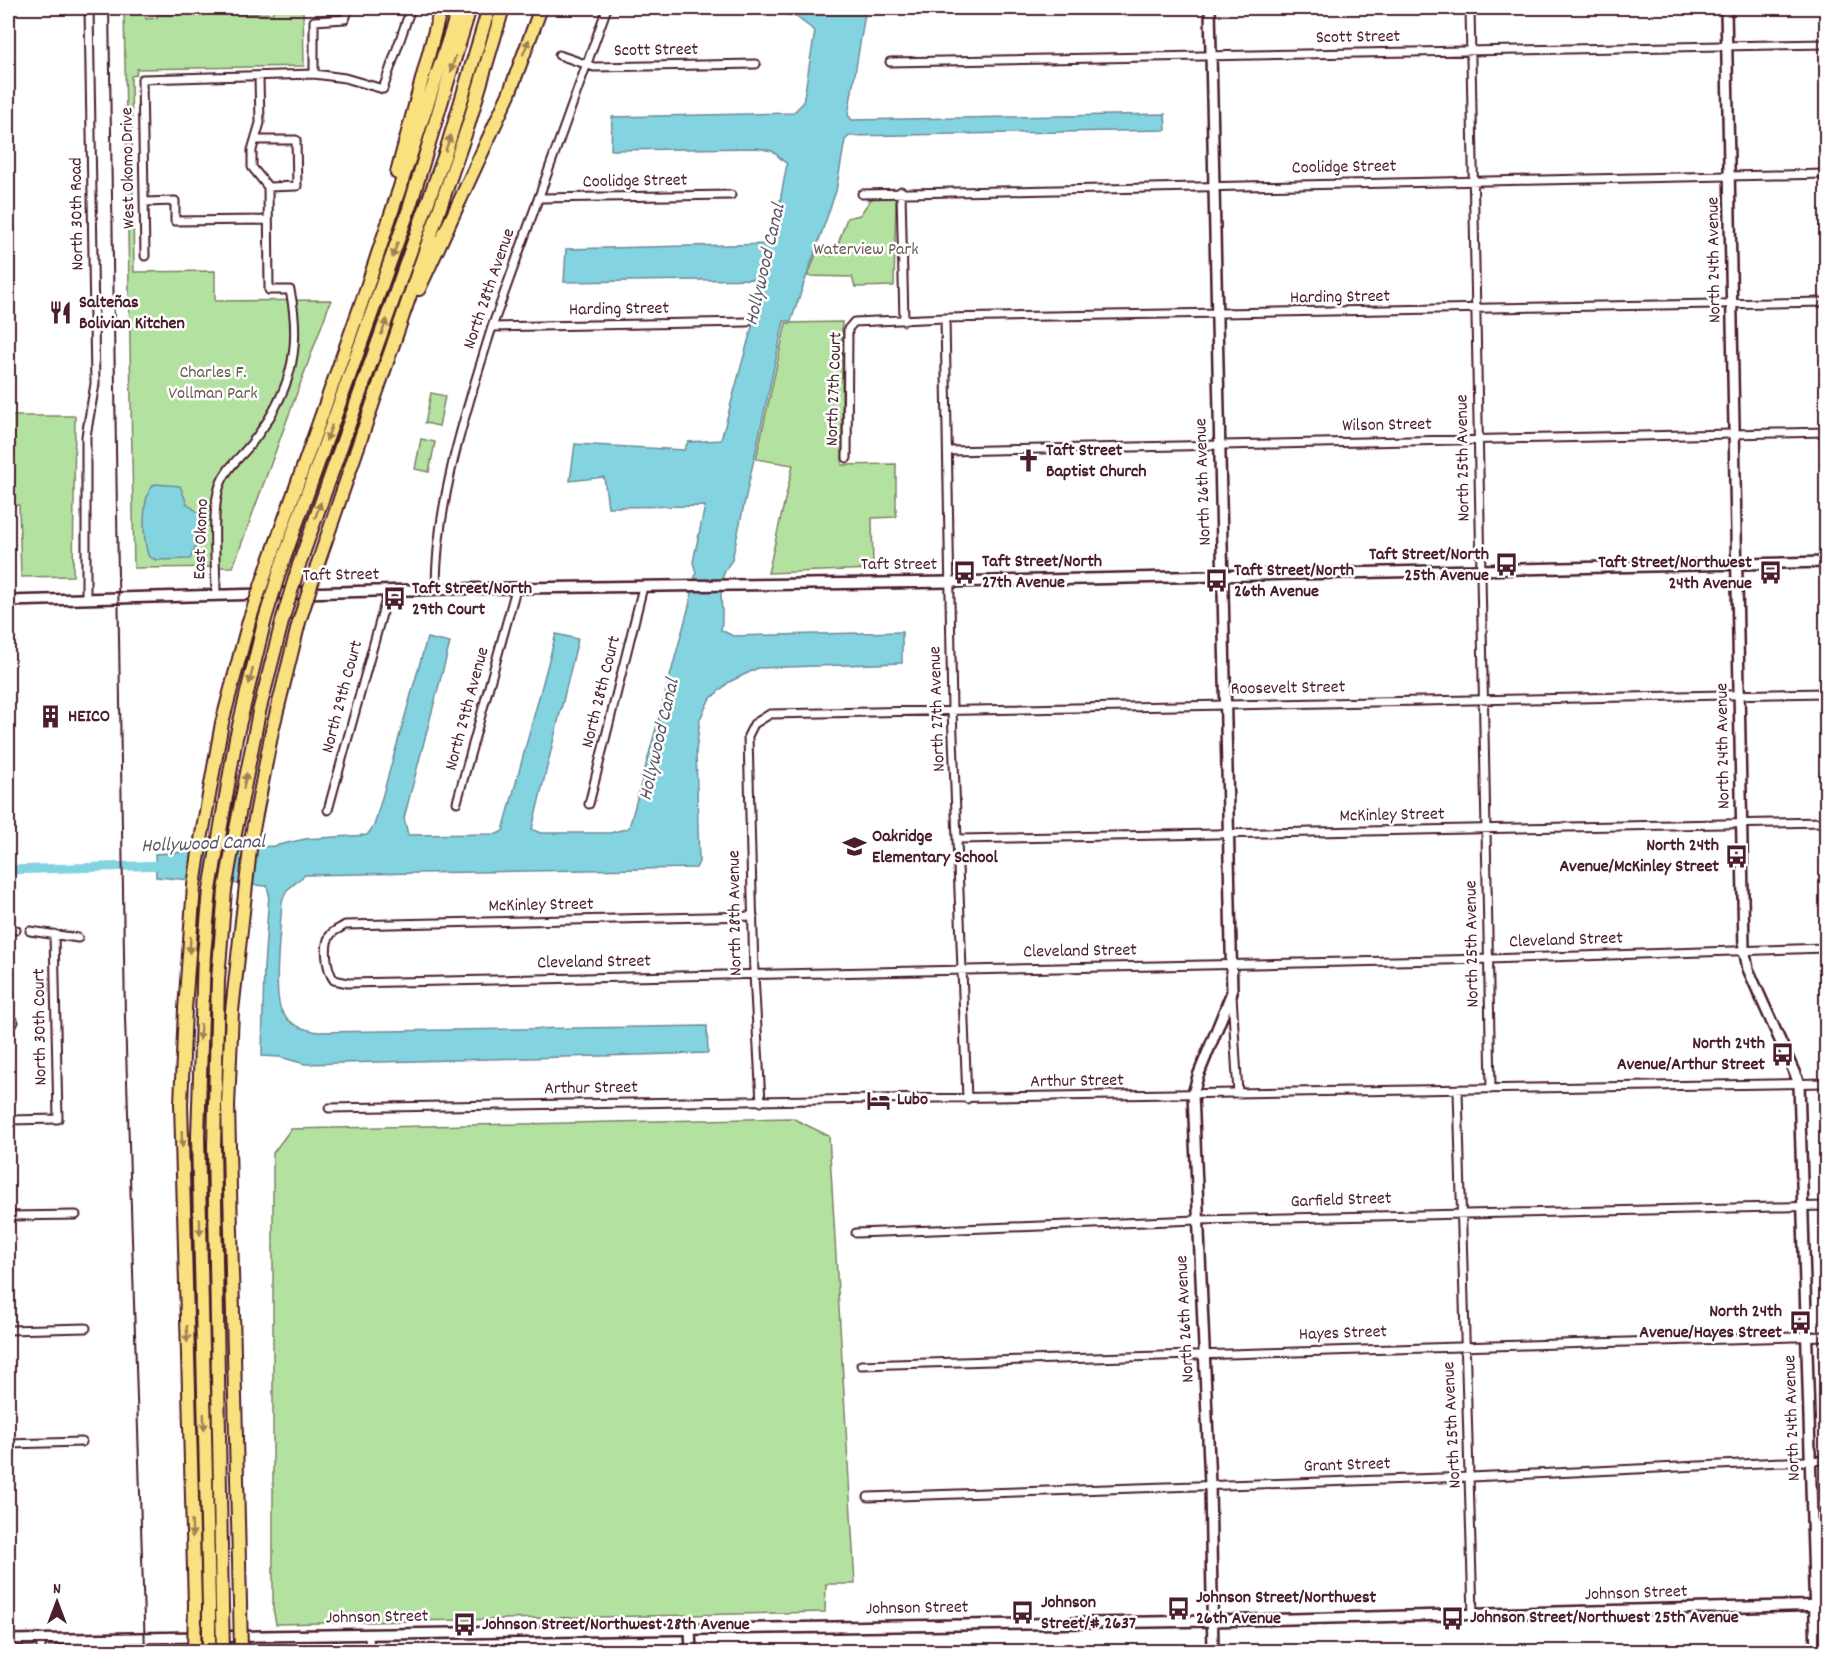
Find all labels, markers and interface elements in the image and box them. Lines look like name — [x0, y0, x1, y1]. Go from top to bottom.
street label: Scott Street — [1316, 25, 1401, 51]
one-way arrow — [522, 38, 532, 56]
street label: Scott Street — [614, 38, 699, 64]
one-way arrow — [448, 55, 457, 73]
street label: West Okomo Drive — [115, 107, 143, 229]
one-way arrow — [444, 134, 453, 152]
street label: Coolidge Street — [1291, 155, 1397, 181]
street label: North 30th Road — [65, 157, 91, 271]
street label: Coolidge Street — [582, 169, 688, 195]
street label: North 24th Avenue — [1701, 197, 1729, 323]
water label: Hollywood Canal — [738, 199, 794, 329]
street label: North 28th Avenue — [458, 225, 522, 353]
park label: Waterview Park — [813, 238, 919, 263]
one-way arrow — [390, 241, 400, 259]
street label: Harding Street — [1290, 285, 1391, 311]
place label: Salteñas Bolivian Kitchen — [79, 291, 185, 337]
street label: Harding Street — [569, 297, 670, 323]
restaurant icon: Salteñas Bolivian Kitchen — [48, 300, 74, 326]
one-way arrow — [380, 318, 390, 336]
street label: North 27th Court — [821, 331, 849, 447]
park label: Charles F. Vollman Park — [168, 361, 258, 407]
street label: North 25th Avenue — [1450, 394, 1478, 522]
street label: Wilson Street — [1342, 413, 1432, 439]
street label: North 26th Avenue — [1189, 418, 1219, 546]
one-way arrow — [324, 424, 334, 442]
place label: Taft Street Baptist Church — [1046, 439, 1147, 485]
church icon: Taft Street Baptist Church — [1015, 448, 1041, 474]
street label: East Okomo — [188, 498, 216, 580]
one-way arrow — [314, 501, 324, 519]
place label: Taft Street/North 25th Avenue — [1369, 543, 1489, 589]
place label: Taft Street/North 27th Avenue — [982, 550, 1102, 596]
place label: Taft Street/Northwest 24th Avenue — [1598, 551, 1752, 597]
bus stop icon: Taft Street/North 25th Avenue — [1494, 552, 1520, 578]
street label: Taft Street — [861, 553, 938, 578]
bus stop icon: Taft Street/North 27th Avenue — [951, 559, 977, 585]
place label: Taft Street/North 26th Avenue — [1234, 559, 1354, 605]
bus stop icon: Taft Street/Northwest 24th Avenue — [1757, 560, 1783, 586]
street label: Taft Street — [303, 563, 380, 589]
bus stop icon: Taft Street/North 26th Avenue — [1203, 568, 1229, 594]
place label: Taft Street/North 29th Court — [412, 577, 532, 623]
bus stop icon: Taft Street/North 29th Court — [381, 586, 407, 612]
street label: North 28th Court — [576, 633, 628, 751]
street label: North 29th Court — [316, 638, 370, 756]
street label: North 29th Avenue — [439, 644, 497, 774]
street label: North 27th Avenue — [923, 646, 953, 772]
one-way arrow — [246, 667, 256, 685]
water label: Hollywood Canal — [632, 674, 688, 804]
street label: Roosevelt Street — [1231, 675, 1346, 702]
street label: North 24th Avenue — [1710, 683, 1738, 809]
building icon: HEICO — [37, 704, 63, 730]
place label: HEICO — [68, 705, 110, 730]
one-way arrow — [241, 771, 250, 790]
street label: McKinley Street — [1339, 803, 1445, 829]
place label: Oakridge Elementary School — [872, 825, 999, 871]
water label: Hollywood Canal — [141, 829, 268, 861]
school or university icon: Oakridge Elementary School — [841, 834, 867, 860]
place label: North 24th Avenue/McKinley Street — [1560, 834, 1719, 880]
bus stop icon: North 24th Avenue/McKinley Street — [1724, 843, 1750, 869]
street label: North 28th Avenue — [722, 850, 750, 976]
street label: North 25th Avenue — [1459, 880, 1487, 1008]
street label: McKinley Street — [488, 893, 594, 919]
street label: Cleveland Street — [1509, 927, 1624, 955]
one-way arrow — [185, 935, 195, 954]
street label: Cleveland Street — [1023, 939, 1137, 965]
street label: Cleveland Street — [537, 950, 651, 976]
street label: North 30th Court — [27, 968, 55, 1086]
one-way arrow — [195, 1022, 205, 1041]
place label: North 24th Avenue/Arthur Street — [1617, 1032, 1765, 1078]
bus stop icon: North 24th Avenue/Arthur Street — [1770, 1041, 1796, 1067]
street label: Arthur Street — [1030, 1069, 1124, 1095]
street label: Arthur Street — [544, 1076, 638, 1102]
hotel icon: Lubo — [866, 1087, 892, 1113]
place label: Lubo — [897, 1088, 928, 1113]
one-way arrow — [177, 1130, 187, 1149]
street label: Garfield Street — [1290, 1187, 1392, 1215]
one-way arrow — [196, 1217, 205, 1236]
street label: North 26th Avenue — [1170, 1255, 1202, 1383]
place label: North 24th Avenue/Hayes Street — [1639, 1300, 1782, 1346]
bus stop icon: North 24th Avenue/Hayes Street — [1787, 1309, 1813, 1335]
street label: Hayes Street — [1298, 1320, 1388, 1348]
one-way arrow — [182, 1325, 192, 1344]
street label: North 24th Avenue — [1778, 1354, 1808, 1481]
street label: North 25th Avenue — [1437, 1361, 1469, 1489]
one-way arrow — [199, 1412, 209, 1431]
street label: Grant Street — [1303, 1452, 1391, 1480]
one-way arrow — [188, 1520, 197, 1539]
north arrow — [27, 1572, 87, 1632]
text: N — [53, 1578, 61, 1601]
street label: Johnson Street — [1584, 1580, 1688, 1608]
place label: Johnson Street/Northwest 26th Avenue — [1196, 1586, 1377, 1632]
place label: Johnson Street/# 2637 — [1041, 1591, 1136, 1637]
bus stop icon: Johnson Street/Northwest 26th Avenue — [1165, 1595, 1191, 1621]
street label: Johnson Street — [865, 1596, 969, 1622]
bus stop icon: Johnson Street/# 2637 — [1010, 1600, 1036, 1626]
street label: Johnson Street — [325, 1605, 429, 1631]
bus stop icon: Johnson Street/Northwest 25th Avenue — [1439, 1605, 1465, 1631]
place label: Johnson Street/Northwest 25th Avenue — [1470, 1606, 1739, 1631]
bus stop icon: Johnson Street/Northwest 28th Avenue — [451, 1612, 477, 1638]
place label: Johnson Street/Northwest 28th Avenue — [482, 1613, 750, 1638]

